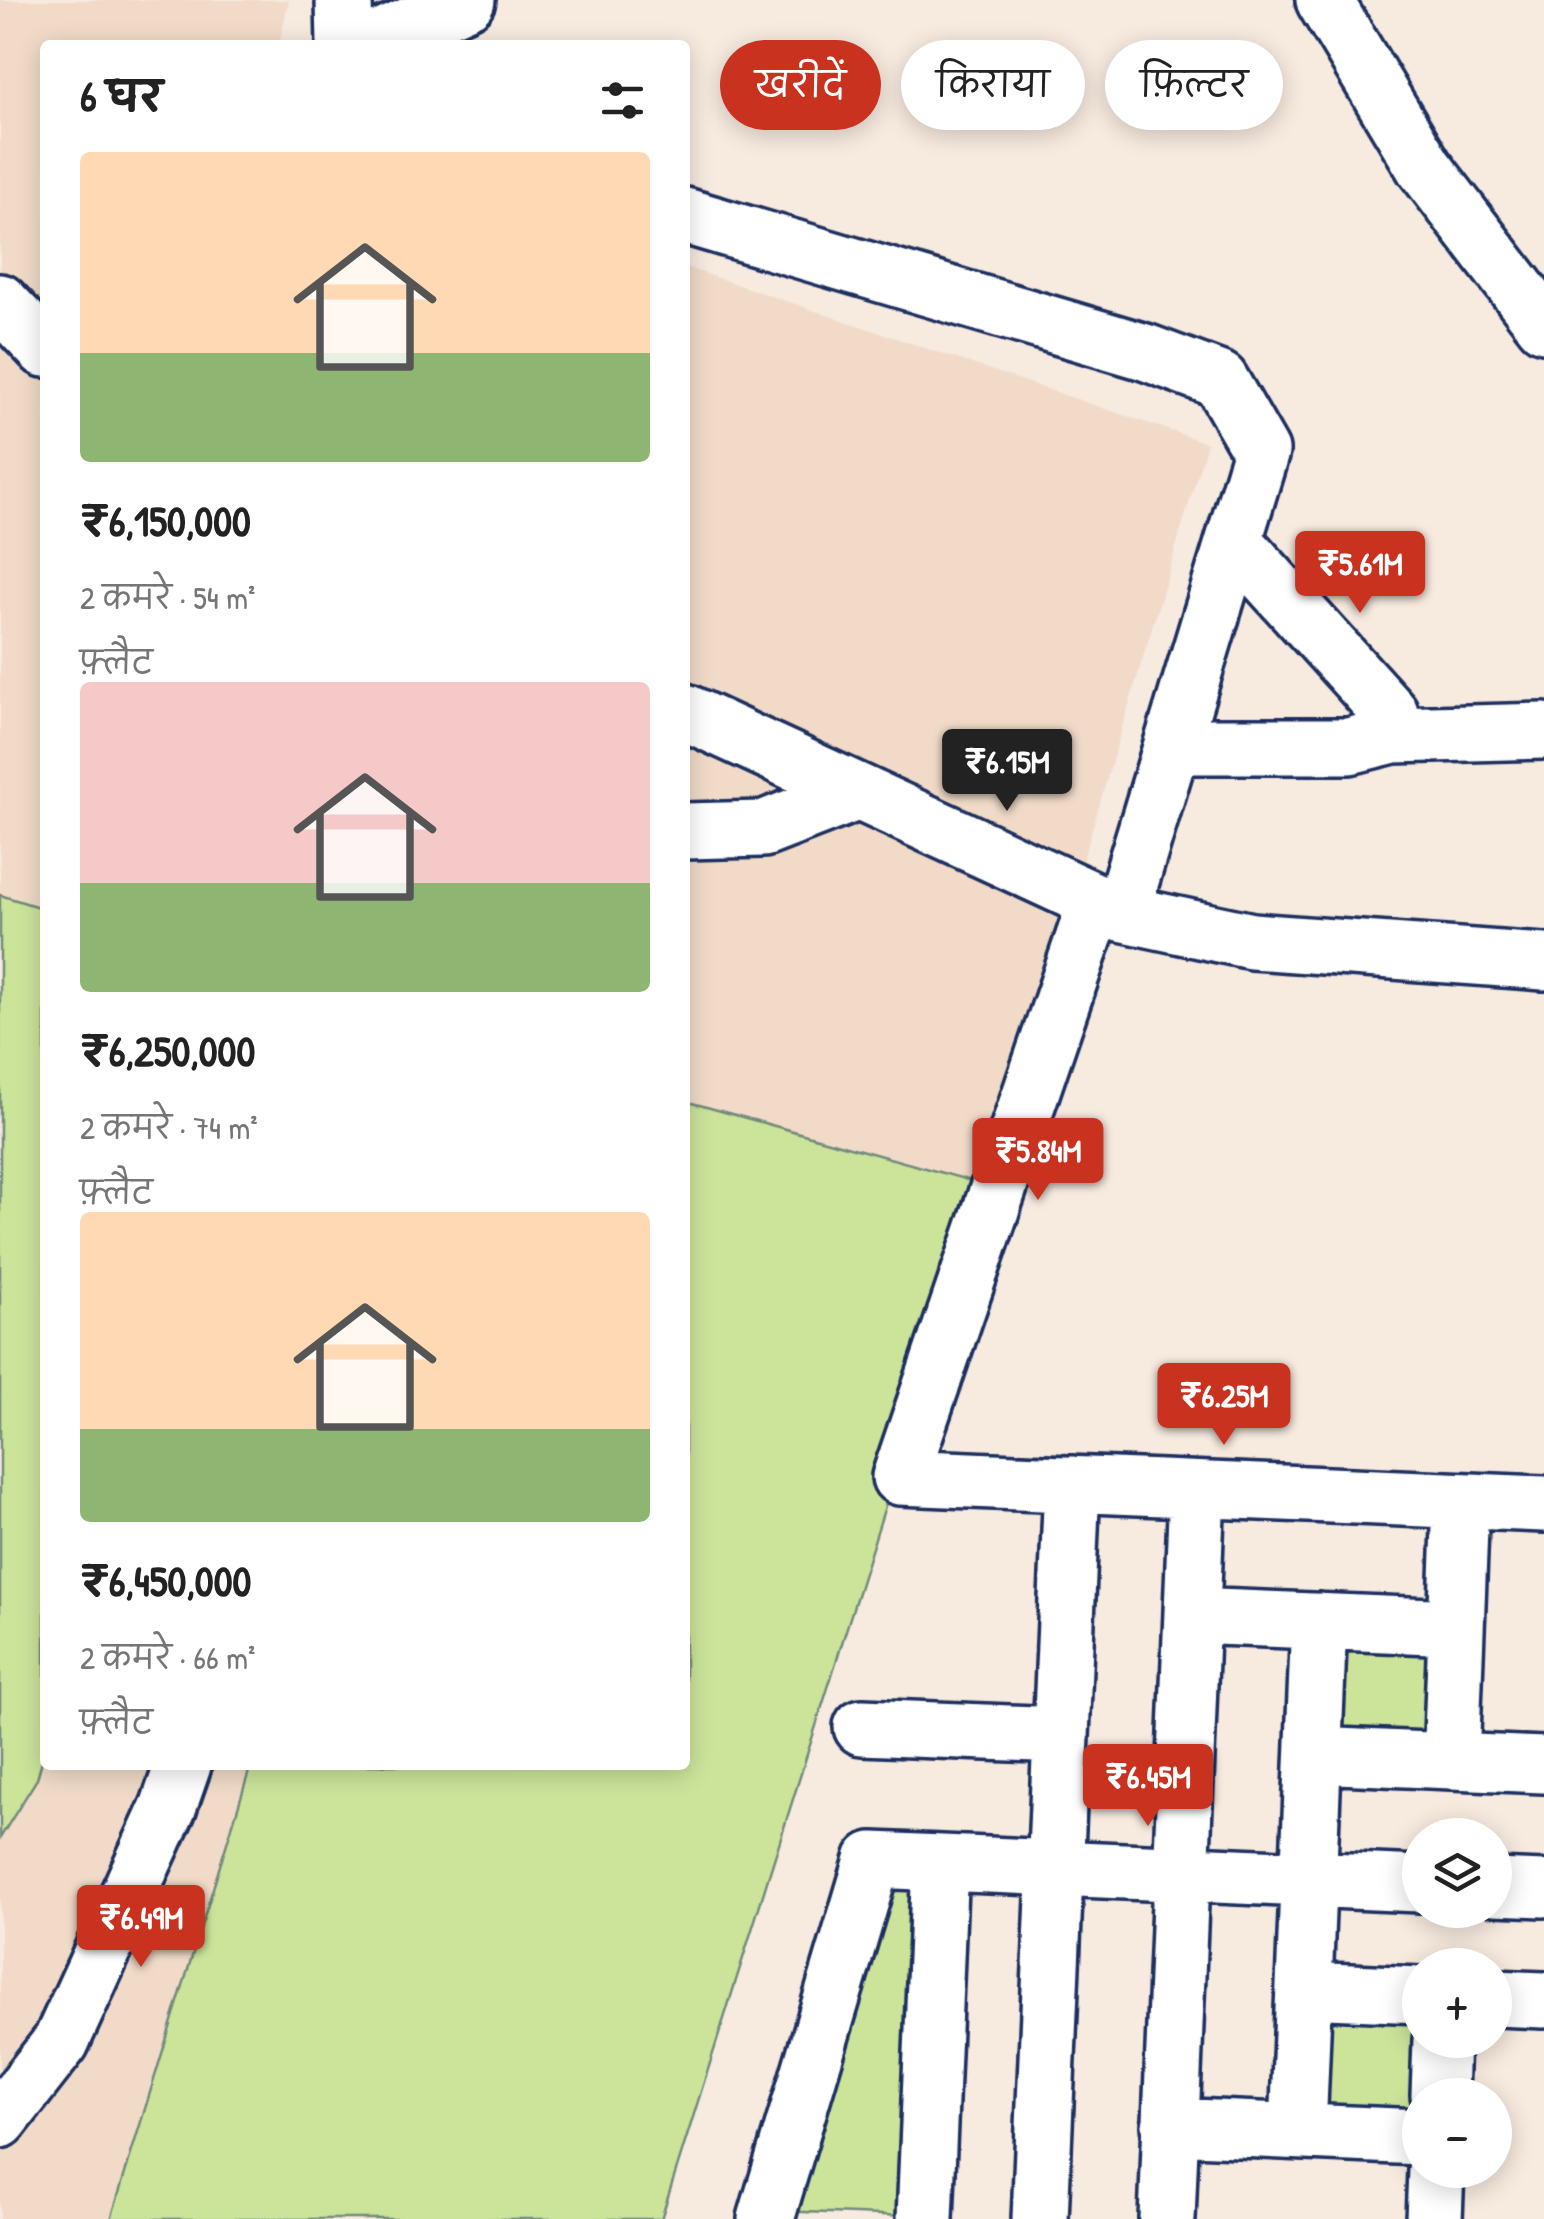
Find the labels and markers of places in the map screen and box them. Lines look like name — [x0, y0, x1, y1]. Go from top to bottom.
pin: ₹5.61M — [1279, 531, 1441, 616]
pin: ₹6.15M — [926, 729, 1088, 814]
pin: ₹5.84M — [957, 1118, 1119, 1203]
pin: ₹6.25M — [1143, 1363, 1305, 1448]
pin: ₹6.45M — [1067, 1744, 1229, 1829]
pin: ₹6.49M — [60, 1885, 222, 1970]

